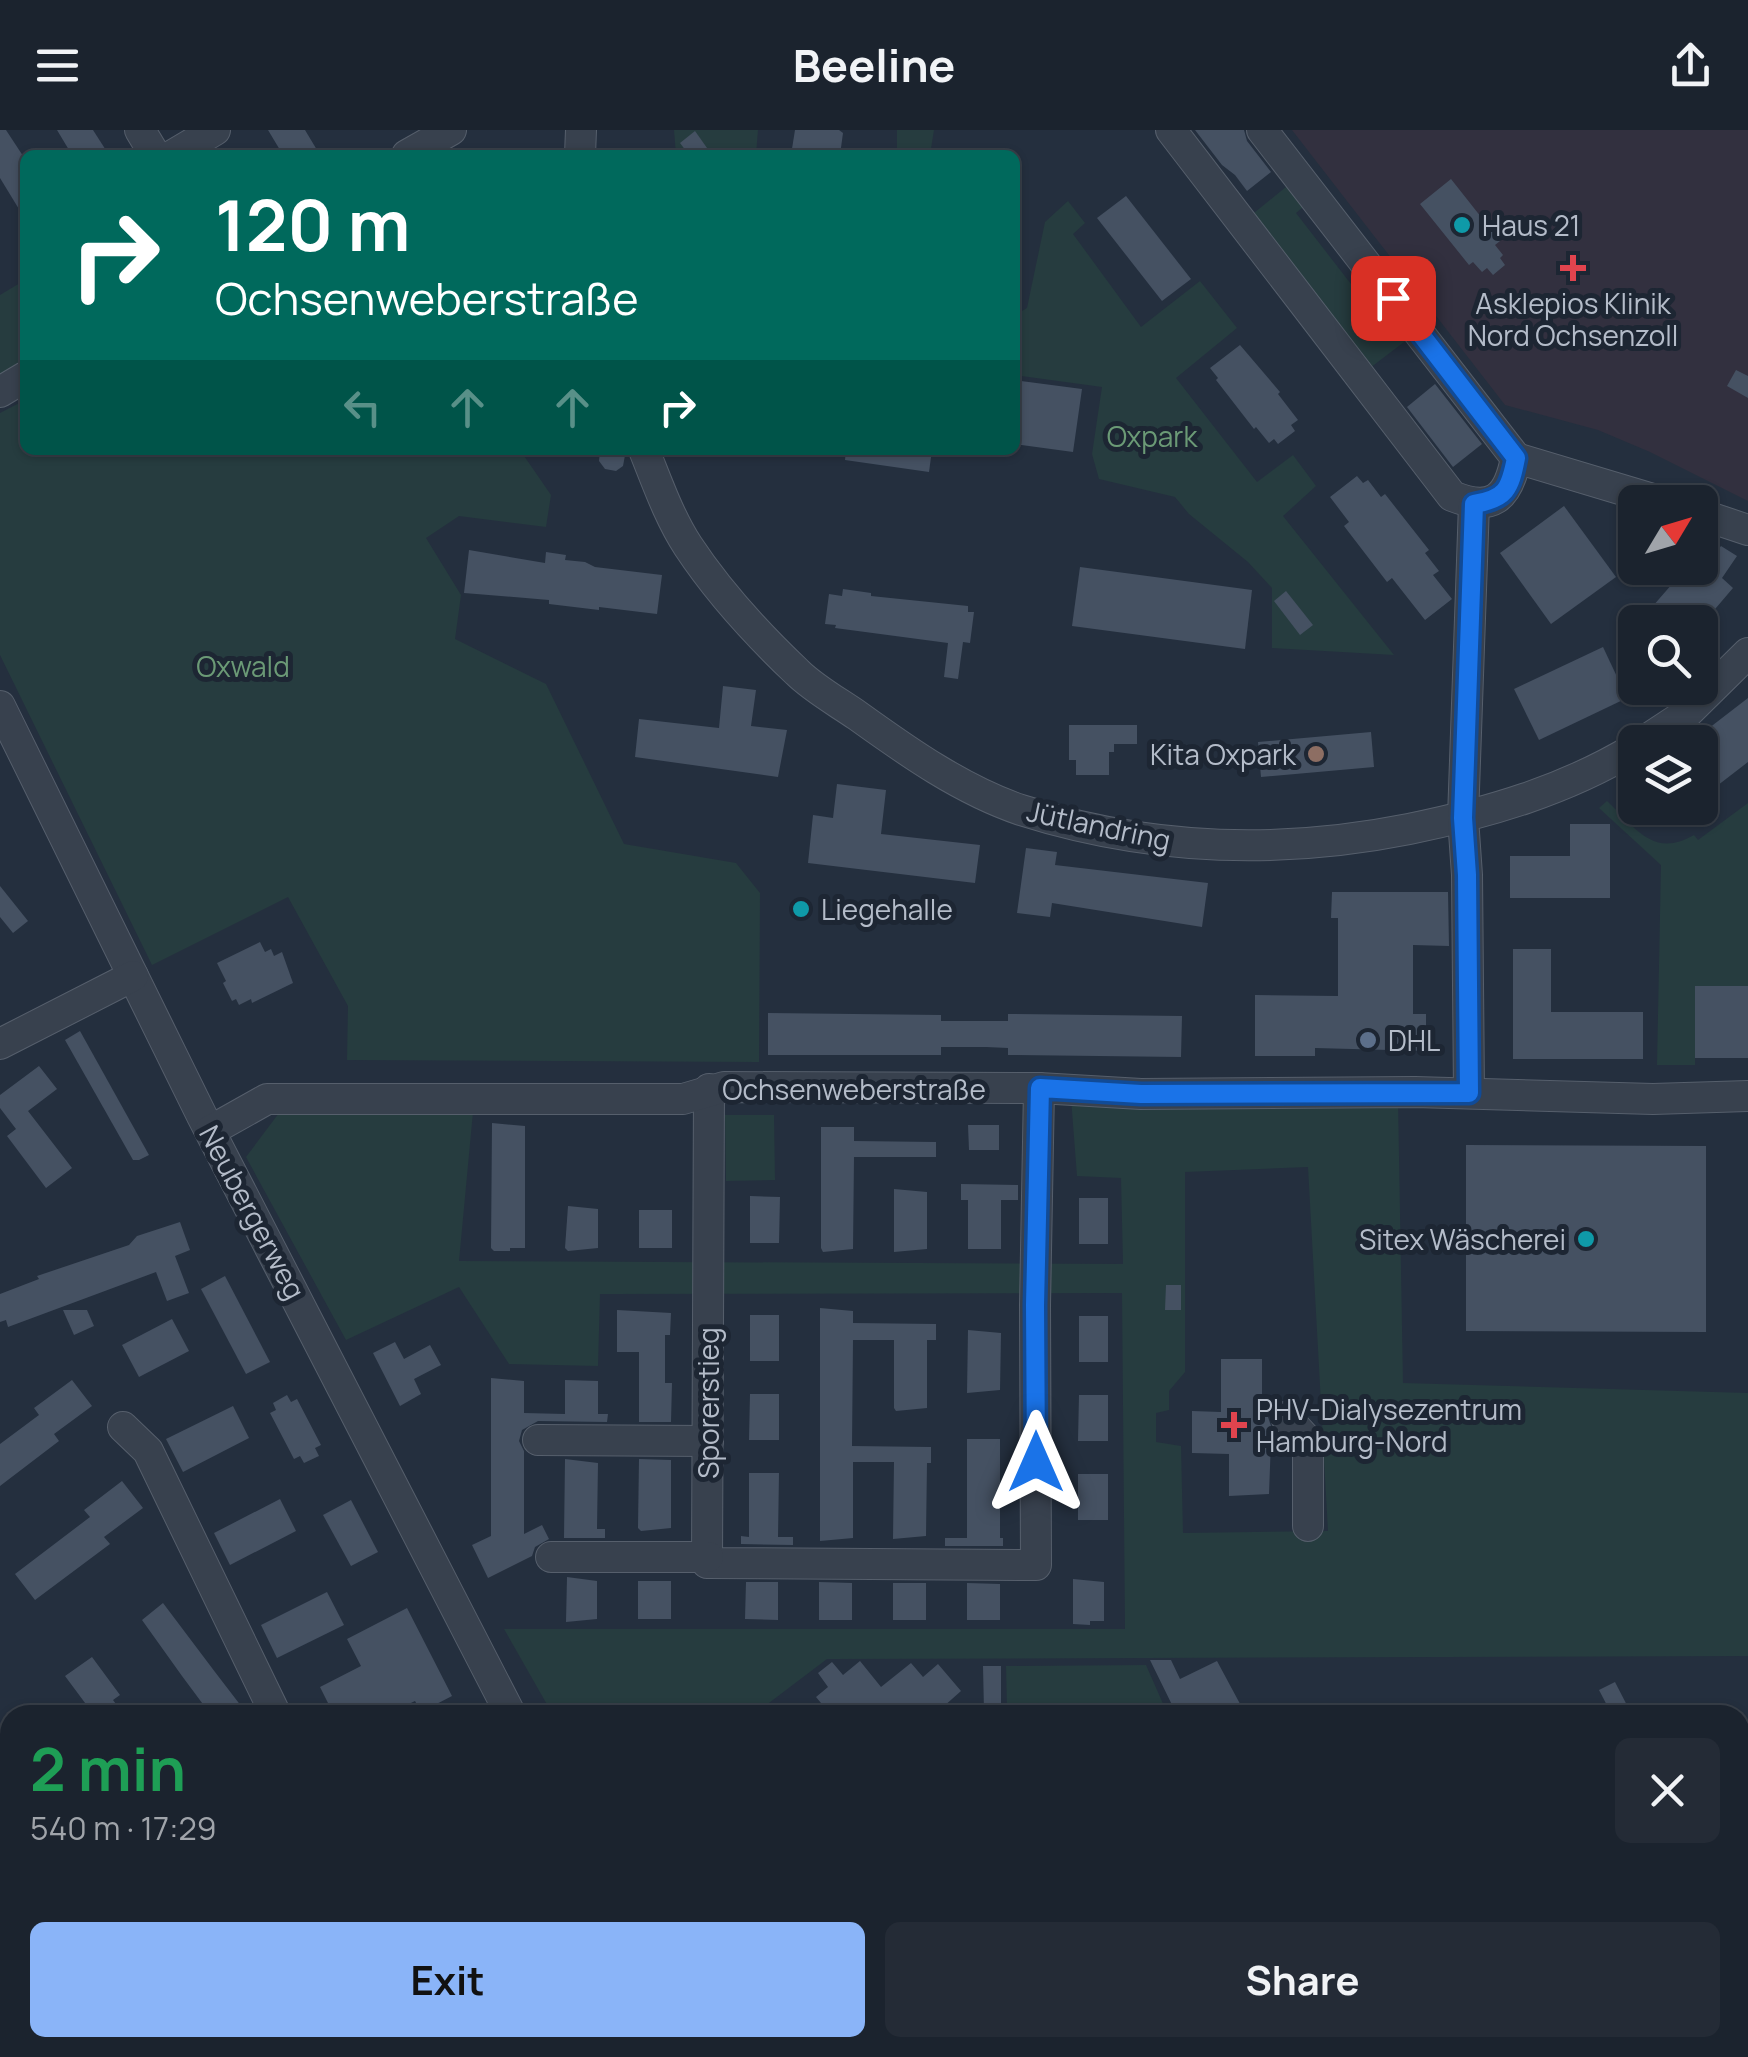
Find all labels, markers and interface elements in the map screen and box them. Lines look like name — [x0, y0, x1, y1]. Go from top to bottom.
text: Beeline — [793, 34, 955, 96]
icon: menu — [30, 38, 85, 93]
icon: share — [1663, 38, 1718, 93]
text: 120 m — [215, 176, 410, 272]
icon: right — [50, 190, 180, 320]
place label: Haus 21 — [1482, 206, 1581, 244]
marker: Haus 21 — [1451, 214, 1473, 236]
marker: Asklepios Klinik Nord Ochsenzoll — [1560, 255, 1586, 281]
pin — [1351, 256, 1436, 341]
text: Ochsenweberstraße — [215, 267, 639, 329]
icon: arrive — [1366, 271, 1421, 326]
place label: Asklepios Klinik Nord Ochsenzoll — [1468, 284, 1678, 354]
icon: left — [335, 380, 390, 435]
icon: ahead — [440, 380, 495, 435]
icon: ahead — [545, 380, 600, 435]
icon: right — [650, 380, 705, 435]
park label: Oxpark — [1107, 417, 1198, 455]
north arrow — [1618, 485, 1718, 585]
map controls — [1618, 485, 1718, 825]
button: search — [1618, 605, 1718, 705]
park label: Oxwald — [196, 647, 290, 685]
button: layers — [1618, 725, 1718, 825]
place label: Kita Oxpark — [1150, 735, 1297, 773]
marker: Kita Oxpark — [1305, 743, 1327, 765]
street label: Jütlandring — [1024, 791, 1174, 859]
place label: Liegehalle — [821, 890, 953, 928]
marker: Liegehalle — [790, 898, 812, 920]
place label: DHL — [1388, 1021, 1440, 1059]
marker: DHL — [1357, 1029, 1379, 1051]
street label: Ochsenweberstraße — [722, 1070, 986, 1108]
street label: Neubergerweg — [191, 1119, 315, 1305]
place label: Sitex Wäscherei — [1359, 1220, 1566, 1258]
marker: Sitex Wäscherei — [1575, 1228, 1597, 1250]
street label: Sporerstieg — [689, 1327, 727, 1479]
place label: PHV-Dialysezentrum Hamburg-Nord — [1256, 1390, 1522, 1460]
position arrow — [984, 1410, 1088, 1514]
marker: PHV-Dialysezentrum Hamburg-Nord — [1221, 1412, 1247, 1438]
text: 2 min — [30, 1727, 186, 1809]
button: close — [1615, 1738, 1720, 1843]
text: 540 m · 17:29 — [30, 1806, 217, 1850]
button: Exit — [30, 1922, 865, 2037]
button: Share — [885, 1922, 1720, 2037]

